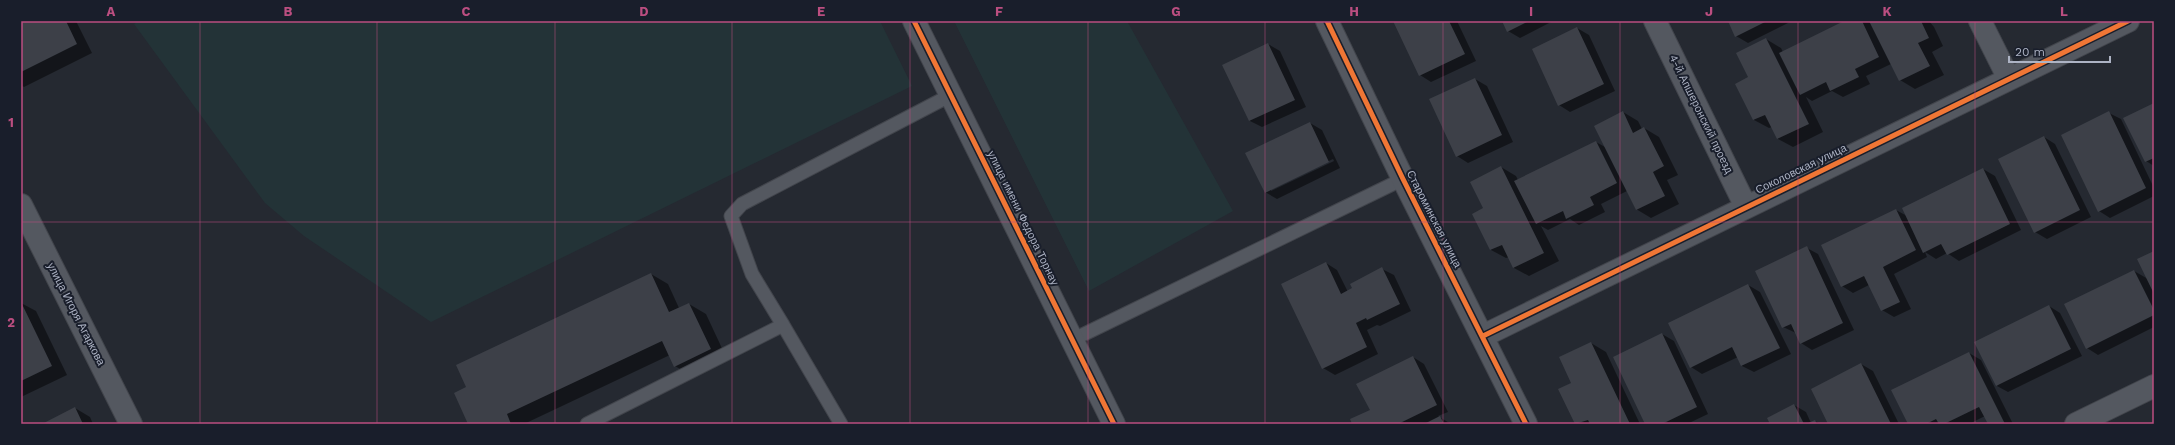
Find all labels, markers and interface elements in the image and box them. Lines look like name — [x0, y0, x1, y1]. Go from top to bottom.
text: A — [107, 4, 116, 19]
text: B — [284, 4, 293, 19]
text: C — [462, 4, 471, 19]
text: D — [639, 4, 649, 19]
text: E — [817, 4, 825, 19]
text: F — [995, 4, 1003, 19]
text: G — [1171, 4, 1181, 19]
text: H — [1349, 4, 1359, 19]
text: I — [1529, 4, 1533, 19]
text: J — [1705, 4, 1713, 19]
text: K — [1882, 4, 1892, 19]
text: L — [2060, 4, 2068, 19]
scale bar — [2009, 38, 2110, 64]
text: 20 m — [2015, 45, 2045, 59]
street label: 4-й Апшеронский проезд — [1667, 53, 1736, 176]
text: 1 — [8, 115, 14, 130]
street label: Соколовская улица — [1753, 141, 1850, 197]
street label: улица имени Федора Торнау — [985, 149, 1062, 288]
street label: Староминская улица — [1404, 168, 1465, 271]
street label: улица Игоря Агаркова — [44, 260, 108, 368]
text: 2 — [7, 315, 15, 330]

